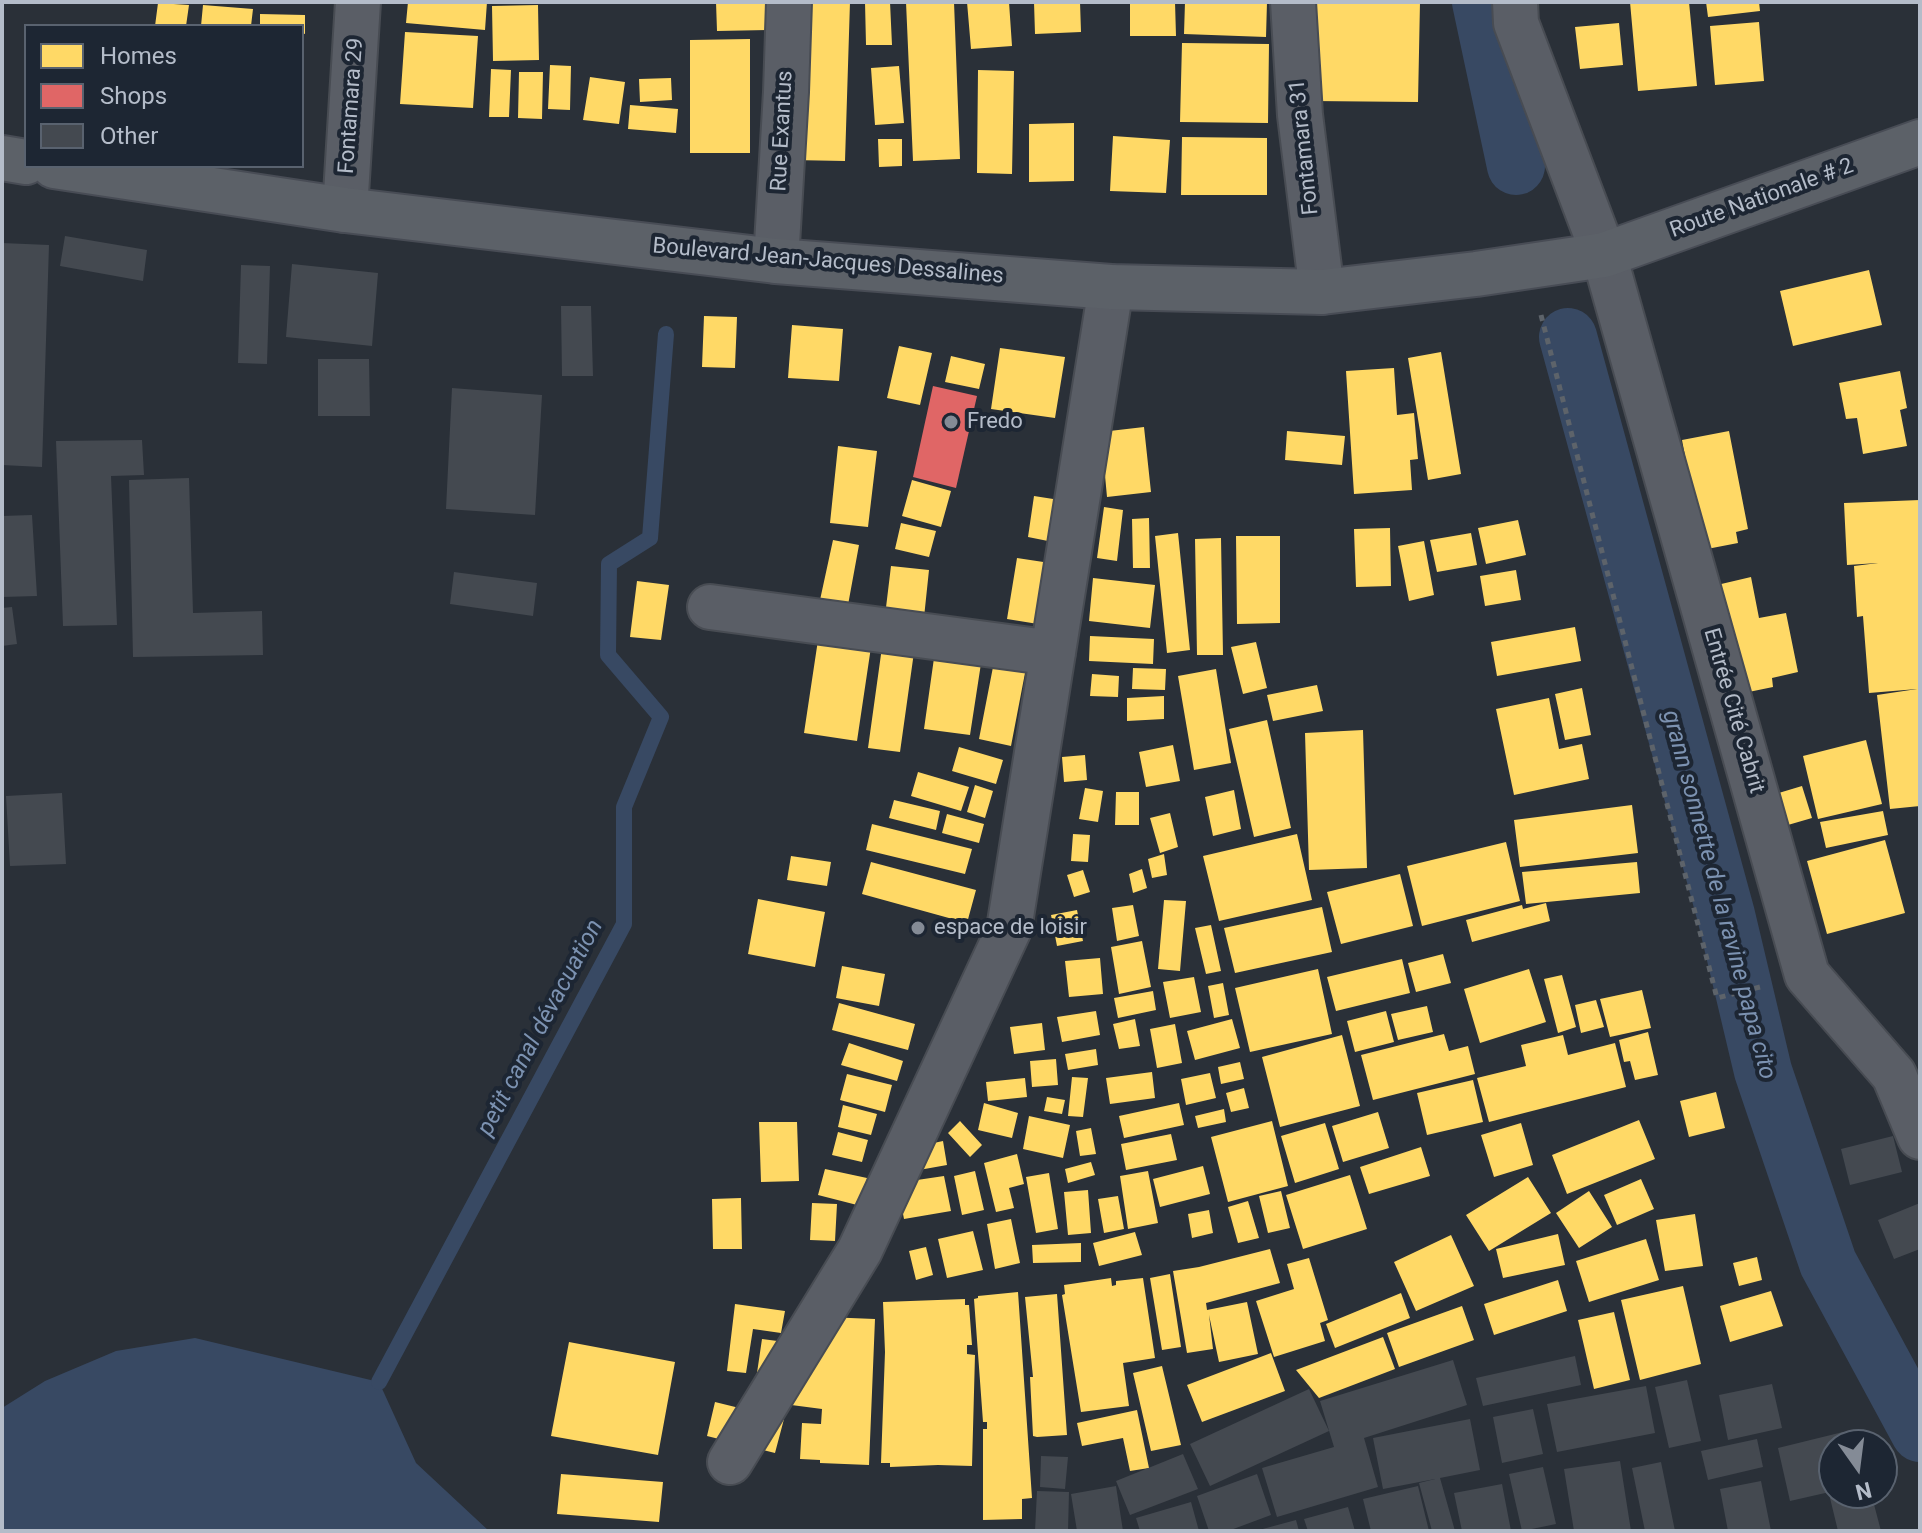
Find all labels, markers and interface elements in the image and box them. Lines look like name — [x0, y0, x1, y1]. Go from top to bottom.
legend — [24, 24, 304, 168]
street label: Fontamara 29 — [334, 37, 370, 175]
text: Homes — [100, 42, 177, 70]
street label: Rue Exantus — [767, 70, 799, 192]
street label: Fontamara 31 — [1285, 78, 1325, 216]
text: Shops — [100, 82, 167, 110]
text: Other — [100, 122, 158, 150]
street label: Route Nationale # 2 — [1667, 154, 1857, 244]
street label: Boulevard Jean-Jacques Dessalines — [651, 234, 1005, 290]
place label: Fredo — [967, 409, 1023, 435]
marker: Fredo — [942, 413, 960, 431]
street label: Entrée Cité Cabrit — [1697, 625, 1769, 797]
water label: grann sonnette de la ravine papa cito — [1655, 707, 1781, 1083]
water label: petit canal dévacuation — [472, 915, 610, 1141]
place label: espace de loisir — [934, 915, 1087, 941]
marker: espace de loisir — [909, 919, 927, 937]
north arrow — [1818, 1429, 1898, 1509]
text: N — [1853, 1477, 1874, 1505]

